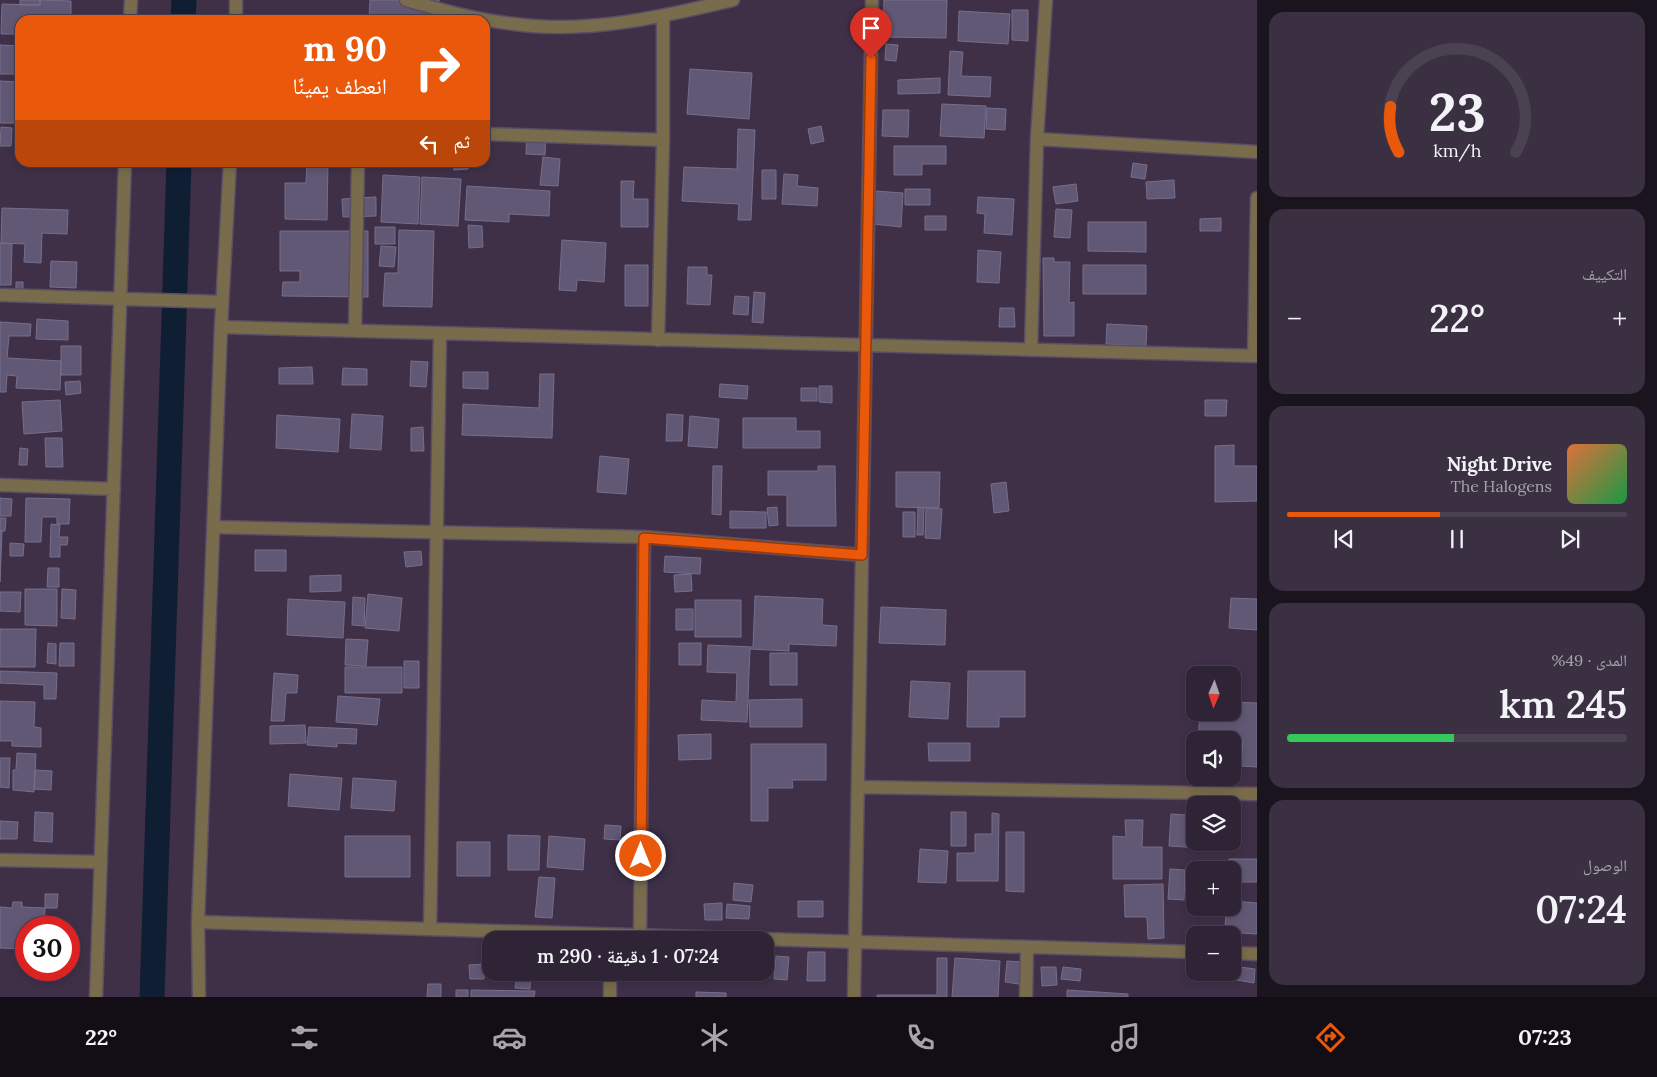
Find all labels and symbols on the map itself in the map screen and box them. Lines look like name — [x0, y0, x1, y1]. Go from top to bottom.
pin — [850, 7, 892, 58]
north arrow — [1186, 666, 1241, 721]
position arrow — [614, 829, 666, 881]
speed limit sign: 30 — [15, 916, 80, 981]

